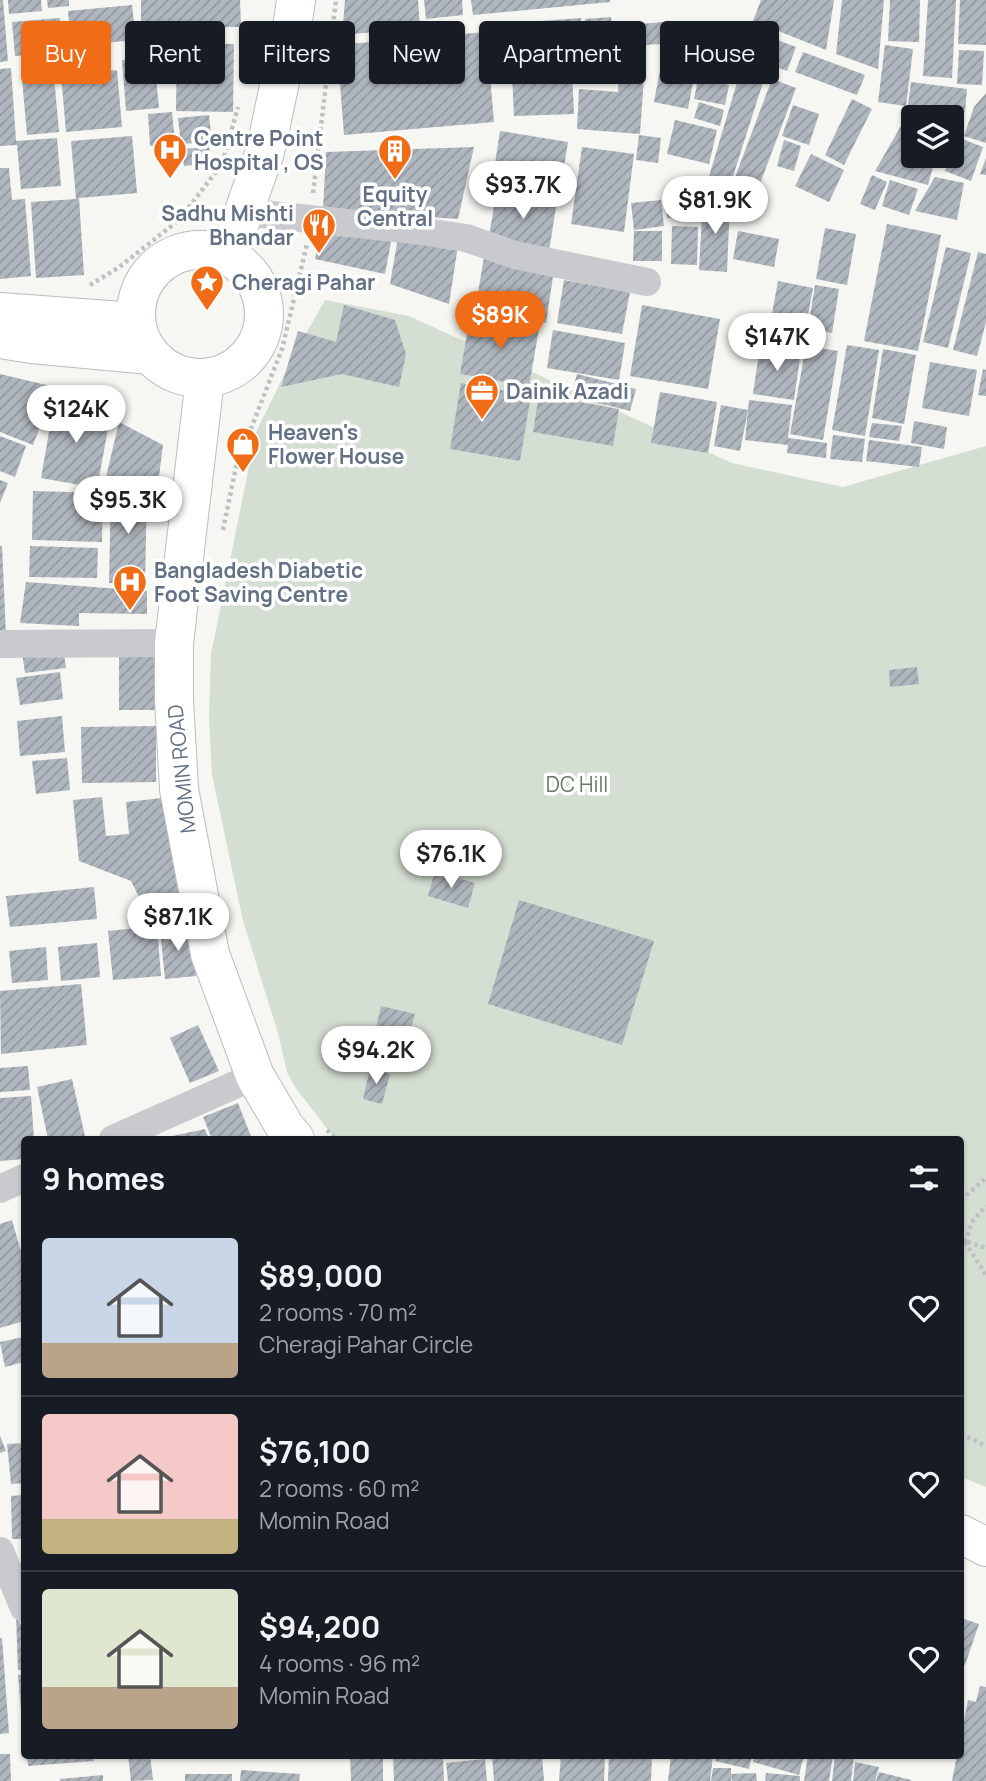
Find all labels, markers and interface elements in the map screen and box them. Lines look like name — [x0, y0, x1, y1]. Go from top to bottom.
chip: Buy — [21, 21, 111, 84]
chip: Rent — [125, 21, 225, 84]
chip: Filters — [239, 21, 355, 84]
chip: New — [369, 21, 465, 84]
chip: Apartment — [479, 21, 646, 84]
chip: House — [660, 21, 779, 84]
map controls — [901, 105, 964, 168]
button: layers — [901, 105, 964, 168]
place label: Centre Point Hospital , OS — [194, 124, 323, 176]
hospital icon: Centre Point Hospital , OS — [151, 131, 189, 180]
building icon: Equity Central — [376, 132, 414, 181]
pin: $93.7K — [466, 162, 580, 221]
text: $93.7K — [485, 168, 561, 200]
pin: $81.9K — [658, 176, 772, 236]
place label: Equity Central — [357, 180, 433, 232]
text: $81.9K — [678, 183, 752, 215]
place label: Sadhu Mishti Bhandar — [161, 199, 294, 251]
restaurant icon: Sadhu Mishti Bhandar — [300, 206, 338, 255]
place icon: Cheragi Pahar — [188, 263, 226, 312]
place label: Cheragi Pahar — [232, 268, 375, 296]
pin: $89K — [459, 292, 541, 351]
text: $89K — [471, 298, 529, 330]
pin: $147K — [728, 314, 826, 373]
text: $147K — [744, 320, 810, 352]
office icon: Dainik Azadi — [463, 372, 501, 421]
place label: Dainik Azadi — [506, 377, 629, 405]
pin: $124K — [27, 386, 125, 445]
text: $124K — [43, 392, 109, 424]
place label: Heaven's Flower House — [268, 418, 404, 470]
shop icon: Heaven's Flower House — [224, 425, 262, 474]
pin: $95.3K — [71, 476, 185, 536]
text: $95.3K — [89, 483, 167, 515]
place label: Bangladesh Diabetic Foot Saving Centre — [154, 556, 363, 608]
hospital icon: Bangladesh Diabetic Foot Saving Centre — [111, 563, 149, 612]
street label: MOMIN ROAD — [160, 703, 202, 835]
park label: DC Hill — [546, 770, 608, 798]
pin: $76.1K — [394, 830, 508, 890]
text: $76.1K — [416, 837, 486, 869]
pin: $87.1K — [121, 894, 235, 953]
text: $87.1K — [143, 900, 213, 932]
pin: $94.2K — [319, 1026, 433, 1086]
text: $94.2K — [337, 1033, 415, 1065]
text: 9 homes — [42, 1158, 165, 1199]
icon: filters — [905, 1159, 943, 1197]
text: $89,000 — [259, 1255, 383, 1296]
icon: home — [98, 1266, 182, 1350]
icon: heart — [905, 1289, 943, 1327]
text: 2 rooms · 70 m² — [259, 1296, 417, 1328]
text: Cheragi Pahar Circle — [259, 1328, 473, 1360]
text: $76,100 — [259, 1431, 371, 1472]
icon: home — [98, 1442, 182, 1526]
icon: heart — [905, 1465, 943, 1503]
text: 2 rooms · 60 m² — [259, 1472, 420, 1504]
text: Momin Road — [259, 1504, 390, 1536]
text: $94,200 — [259, 1606, 381, 1647]
icon: home — [98, 1617, 182, 1701]
icon: heart — [905, 1640, 943, 1678]
text: 4 rooms · 96 m² — [259, 1647, 420, 1679]
text: Momin Road — [259, 1679, 390, 1711]

